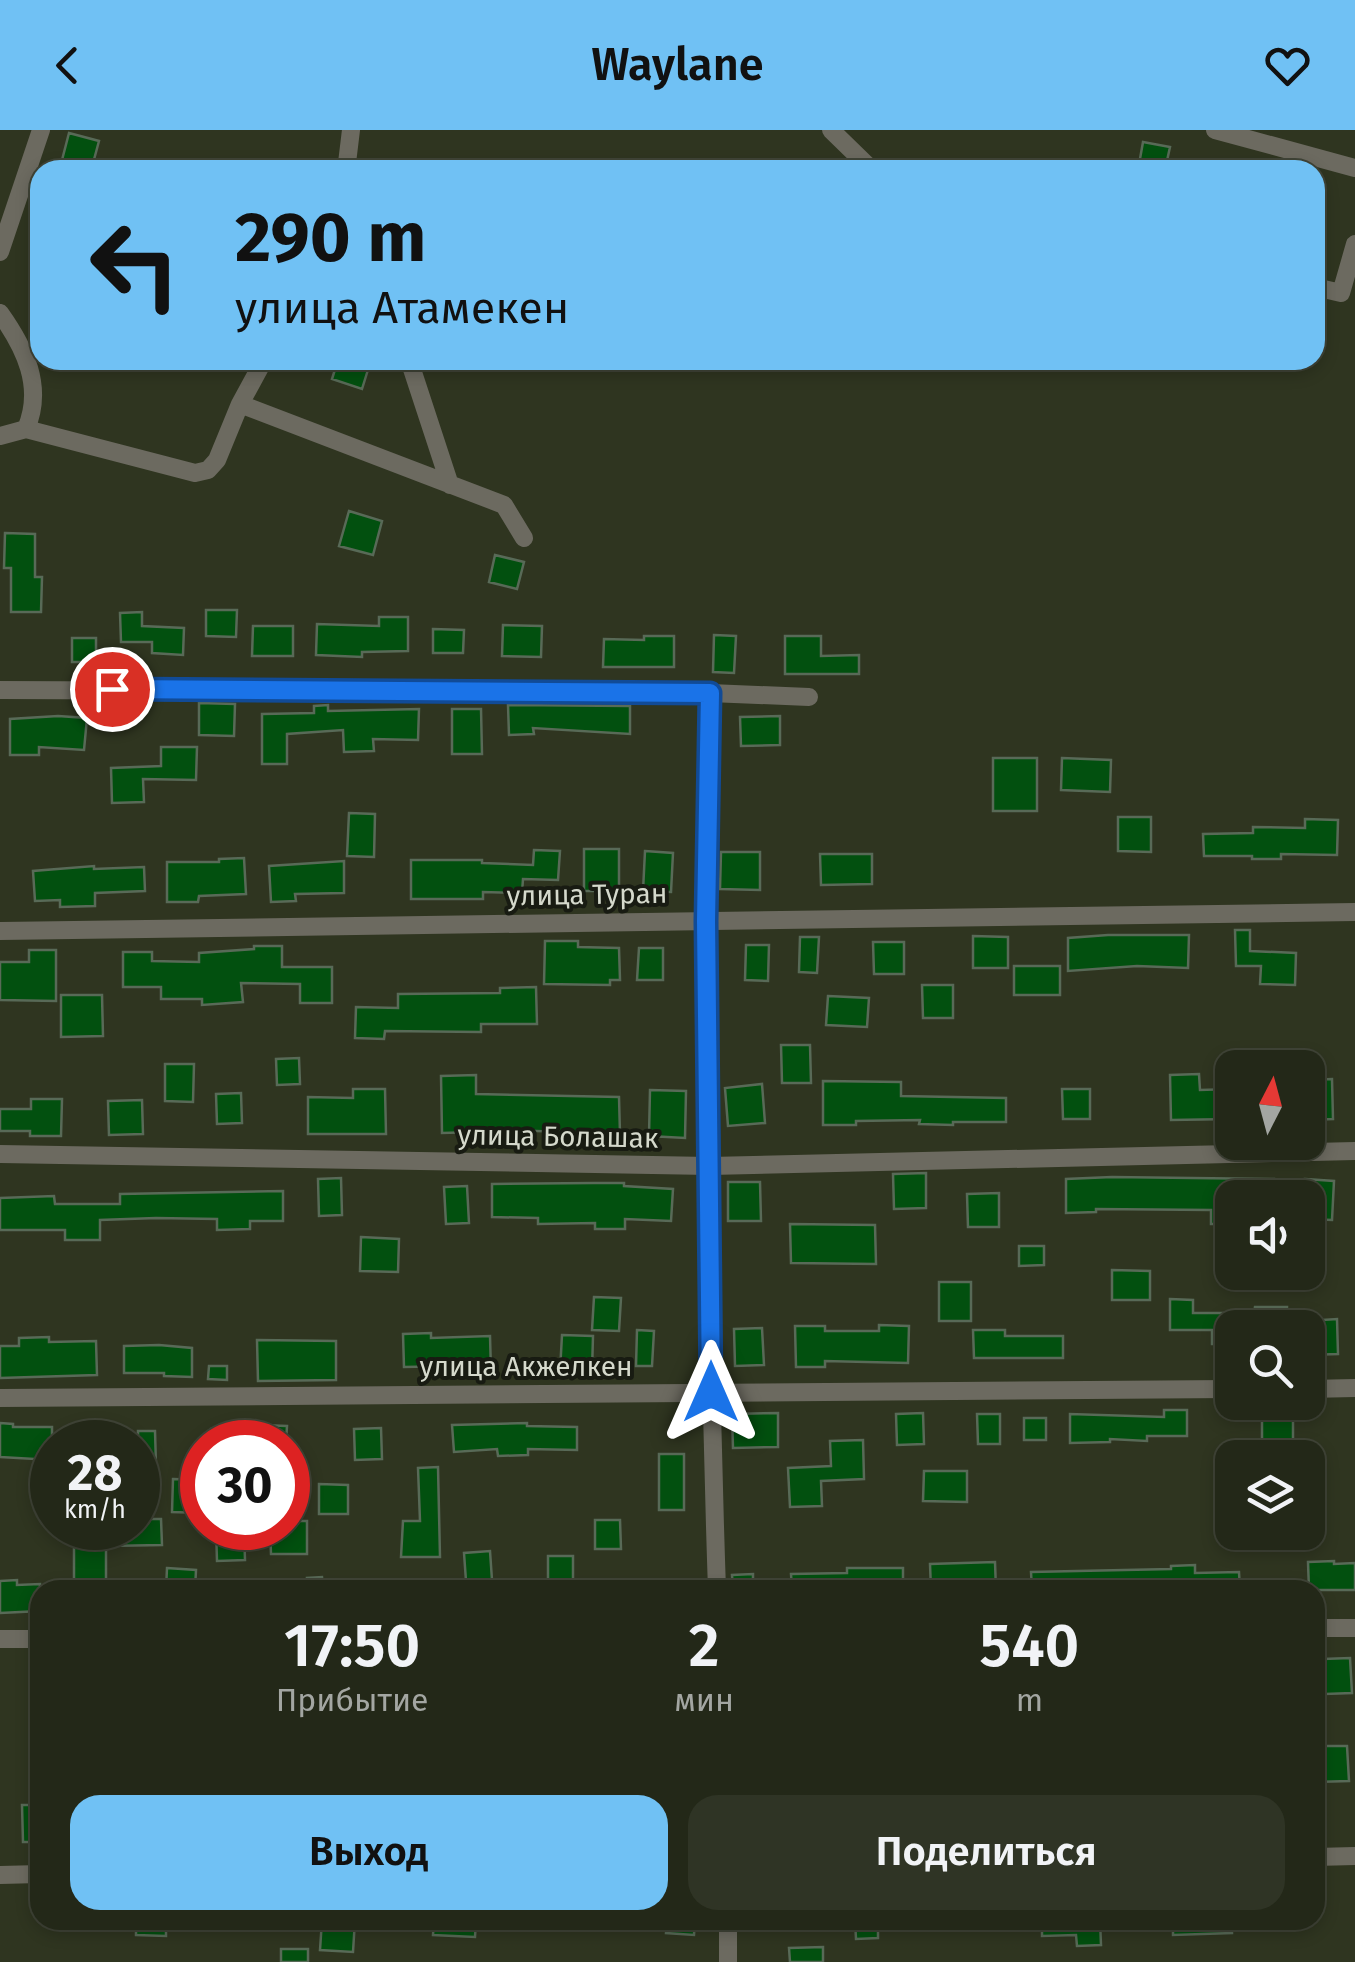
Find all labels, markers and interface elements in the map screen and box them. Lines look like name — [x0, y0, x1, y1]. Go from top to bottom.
icon: back — [40, 38, 95, 93]
text: Waylane — [591, 38, 764, 92]
icon: heart — [1260, 38, 1315, 93]
text: 290 m — [235, 196, 426, 280]
icon: left — [70, 200, 200, 330]
text: улица Атамекен — [235, 281, 570, 335]
pin — [70, 647, 155, 732]
icon: arrive — [85, 662, 140, 717]
street label: улица Туран — [506, 877, 668, 912]
north arrow — [1215, 1050, 1325, 1160]
map controls — [1215, 1050, 1325, 1550]
street label: улица Болашак — [457, 1118, 659, 1155]
button: sound — [1215, 1180, 1325, 1290]
button: search — [1215, 1310, 1325, 1420]
position arrow — [659, 1340, 763, 1444]
street label: улица Акжелкен — [419, 1350, 633, 1383]
speed limit sign: 30 — [180, 1420, 310, 1550]
button: layers — [1215, 1440, 1325, 1550]
text: 28 — [68, 1443, 122, 1503]
text: km/h — [64, 1495, 126, 1525]
text: 17:50 — [284, 1610, 420, 1682]
text: 2 — [689, 1610, 719, 1682]
text: 540 — [980, 1610, 1079, 1682]
text: Прибытие — [276, 1681, 429, 1719]
text: мин — [674, 1681, 734, 1719]
text: m — [1016, 1681, 1043, 1719]
button: Выход — [70, 1795, 668, 1910]
button: Поделиться — [688, 1795, 1285, 1910]

